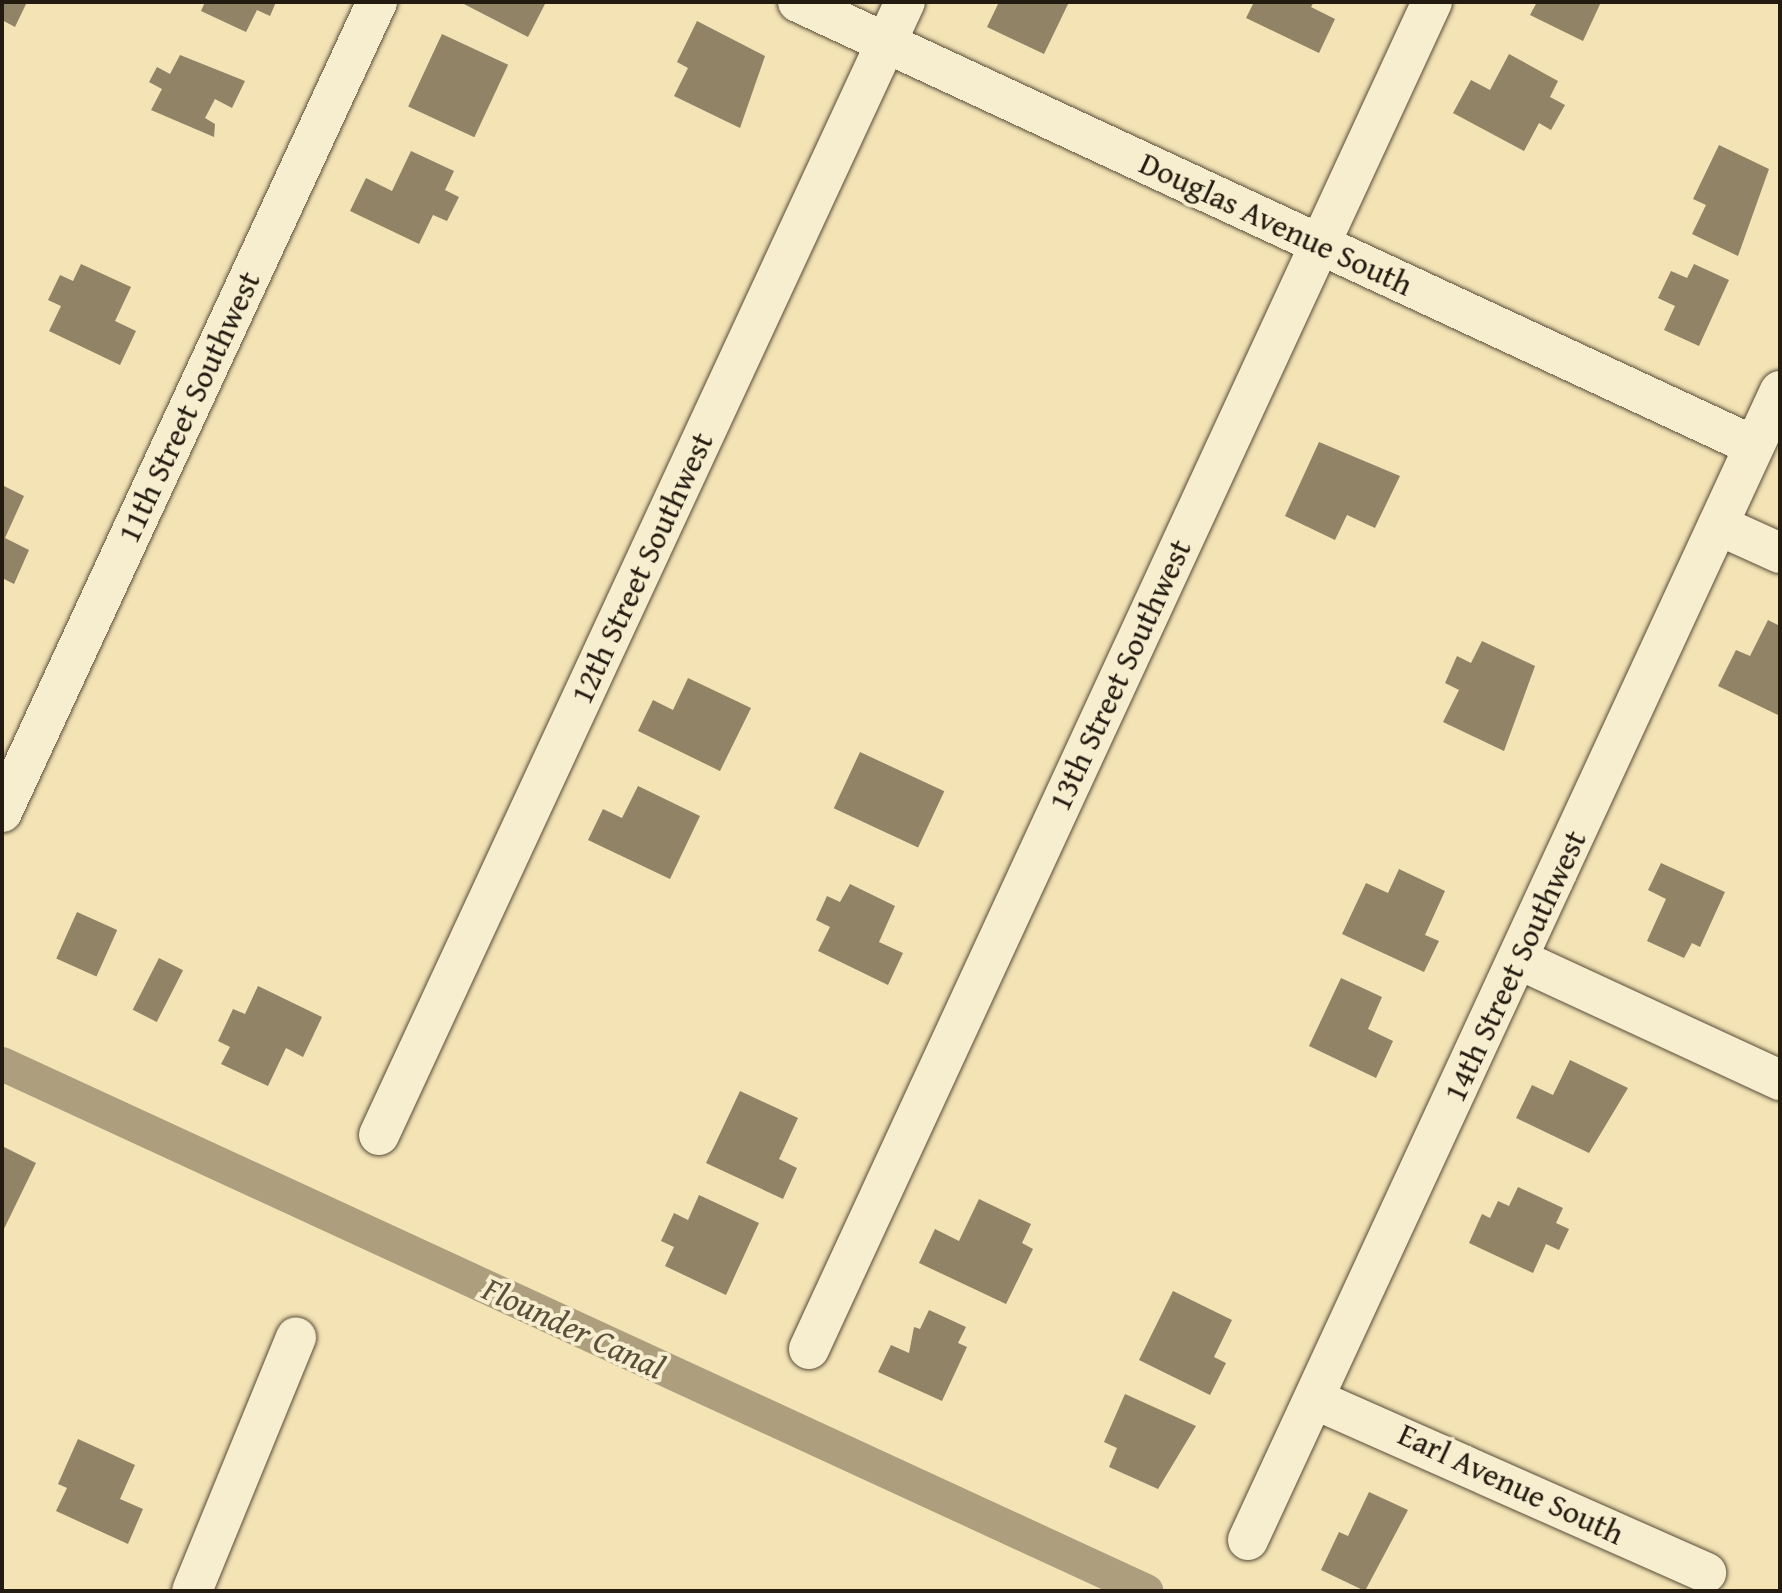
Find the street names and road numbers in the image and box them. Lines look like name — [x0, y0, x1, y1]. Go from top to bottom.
street label: Douglas Avenue South — [1133, 144, 1419, 304]
street label: 11th Street Southwest — [109, 265, 269, 549]
street label: 12th Street Southwest — [562, 426, 722, 710]
street label: 13th Street Southwest — [1040, 533, 1200, 817]
street label: 14th Street Southwest — [1435, 824, 1595, 1108]
street label: Earl Avenue South — [1392, 1415, 1630, 1553]

